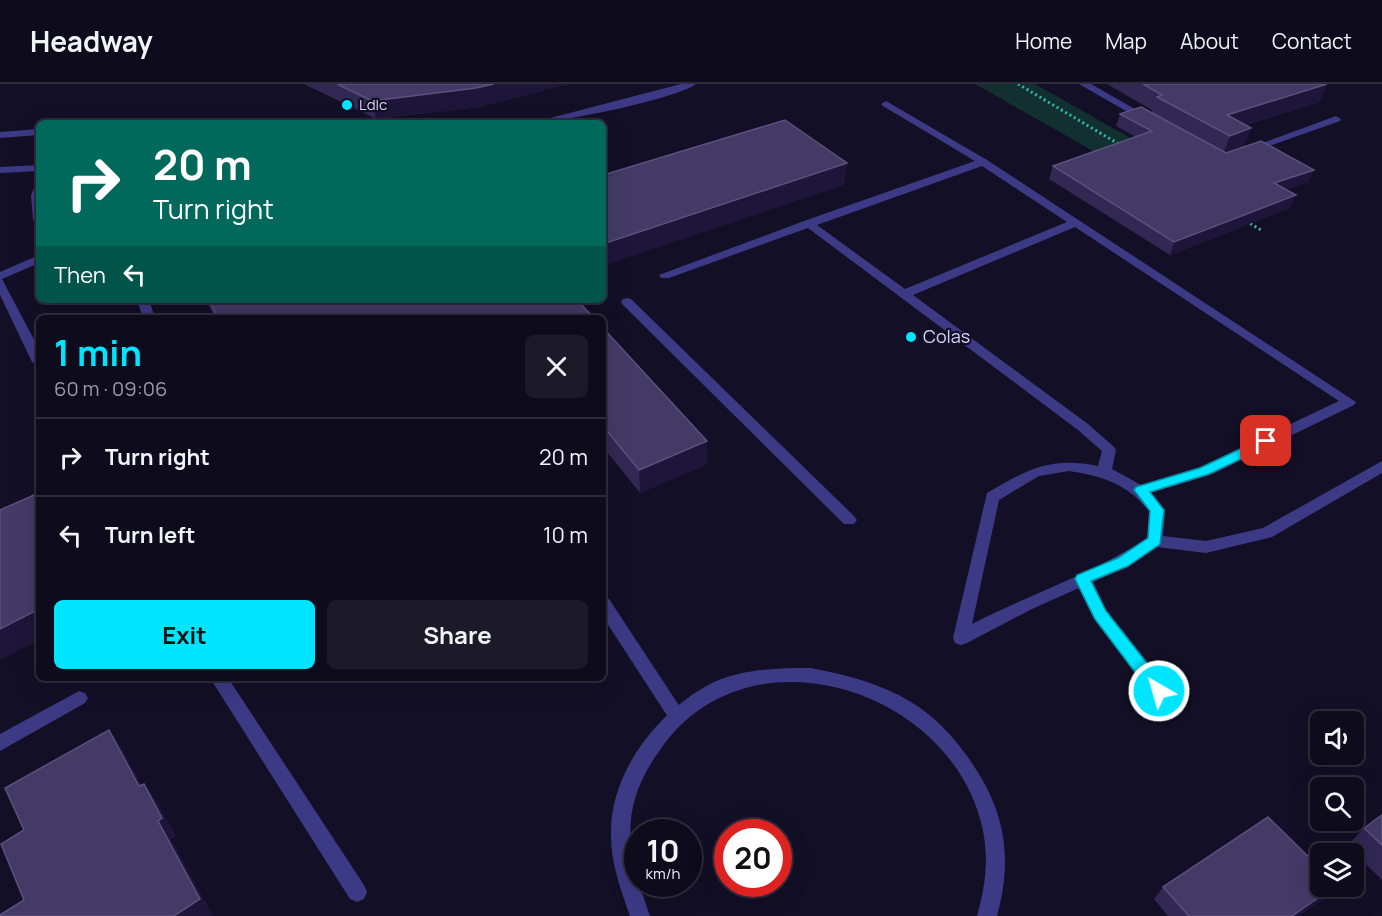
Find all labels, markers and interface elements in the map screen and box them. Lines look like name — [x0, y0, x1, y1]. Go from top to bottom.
text: Headway — [30, 22, 153, 60]
text: Home — [1015, 27, 1072, 55]
text: Map — [1105, 27, 1147, 55]
text: About — [1180, 27, 1239, 55]
text: Contact — [1272, 27, 1352, 55]
place label: Ldlc — [359, 94, 387, 115]
marker: Ldlc — [340, 98, 354, 112]
text: 20 m — [153, 135, 252, 193]
icon: right — [54, 144, 132, 222]
text: Turn right — [153, 190, 274, 227]
icon: left — [118, 258, 151, 291]
text: Then — [54, 260, 106, 290]
place label: Colas — [923, 324, 970, 348]
text: 1 min — [54, 328, 142, 377]
marker: Colas — [904, 330, 918, 344]
button: close — [525, 335, 588, 398]
text: 60 m · 09:06 — [54, 375, 167, 402]
pin — [1240, 415, 1291, 466]
icon: arrive — [1249, 424, 1282, 457]
icon: right — [54, 441, 87, 474]
text: Turn right — [105, 442, 210, 472]
text: 20 m — [539, 442, 588, 472]
icon: left — [54, 519, 87, 552]
text: Turn left — [105, 520, 195, 550]
text: 10 m — [543, 520, 588, 550]
button: Exit — [54, 600, 315, 669]
button: Share — [327, 600, 588, 669]
position arrow — [1127, 659, 1191, 723]
map controls — [1310, 711, 1364, 897]
button: sound — [1310, 711, 1364, 765]
button: search — [1310, 777, 1364, 831]
speed limit sign: 20 — [714, 819, 792, 897]
text: 10 — [647, 830, 679, 871]
button: layers — [1310, 843, 1364, 897]
text: km/h — [646, 863, 680, 884]

